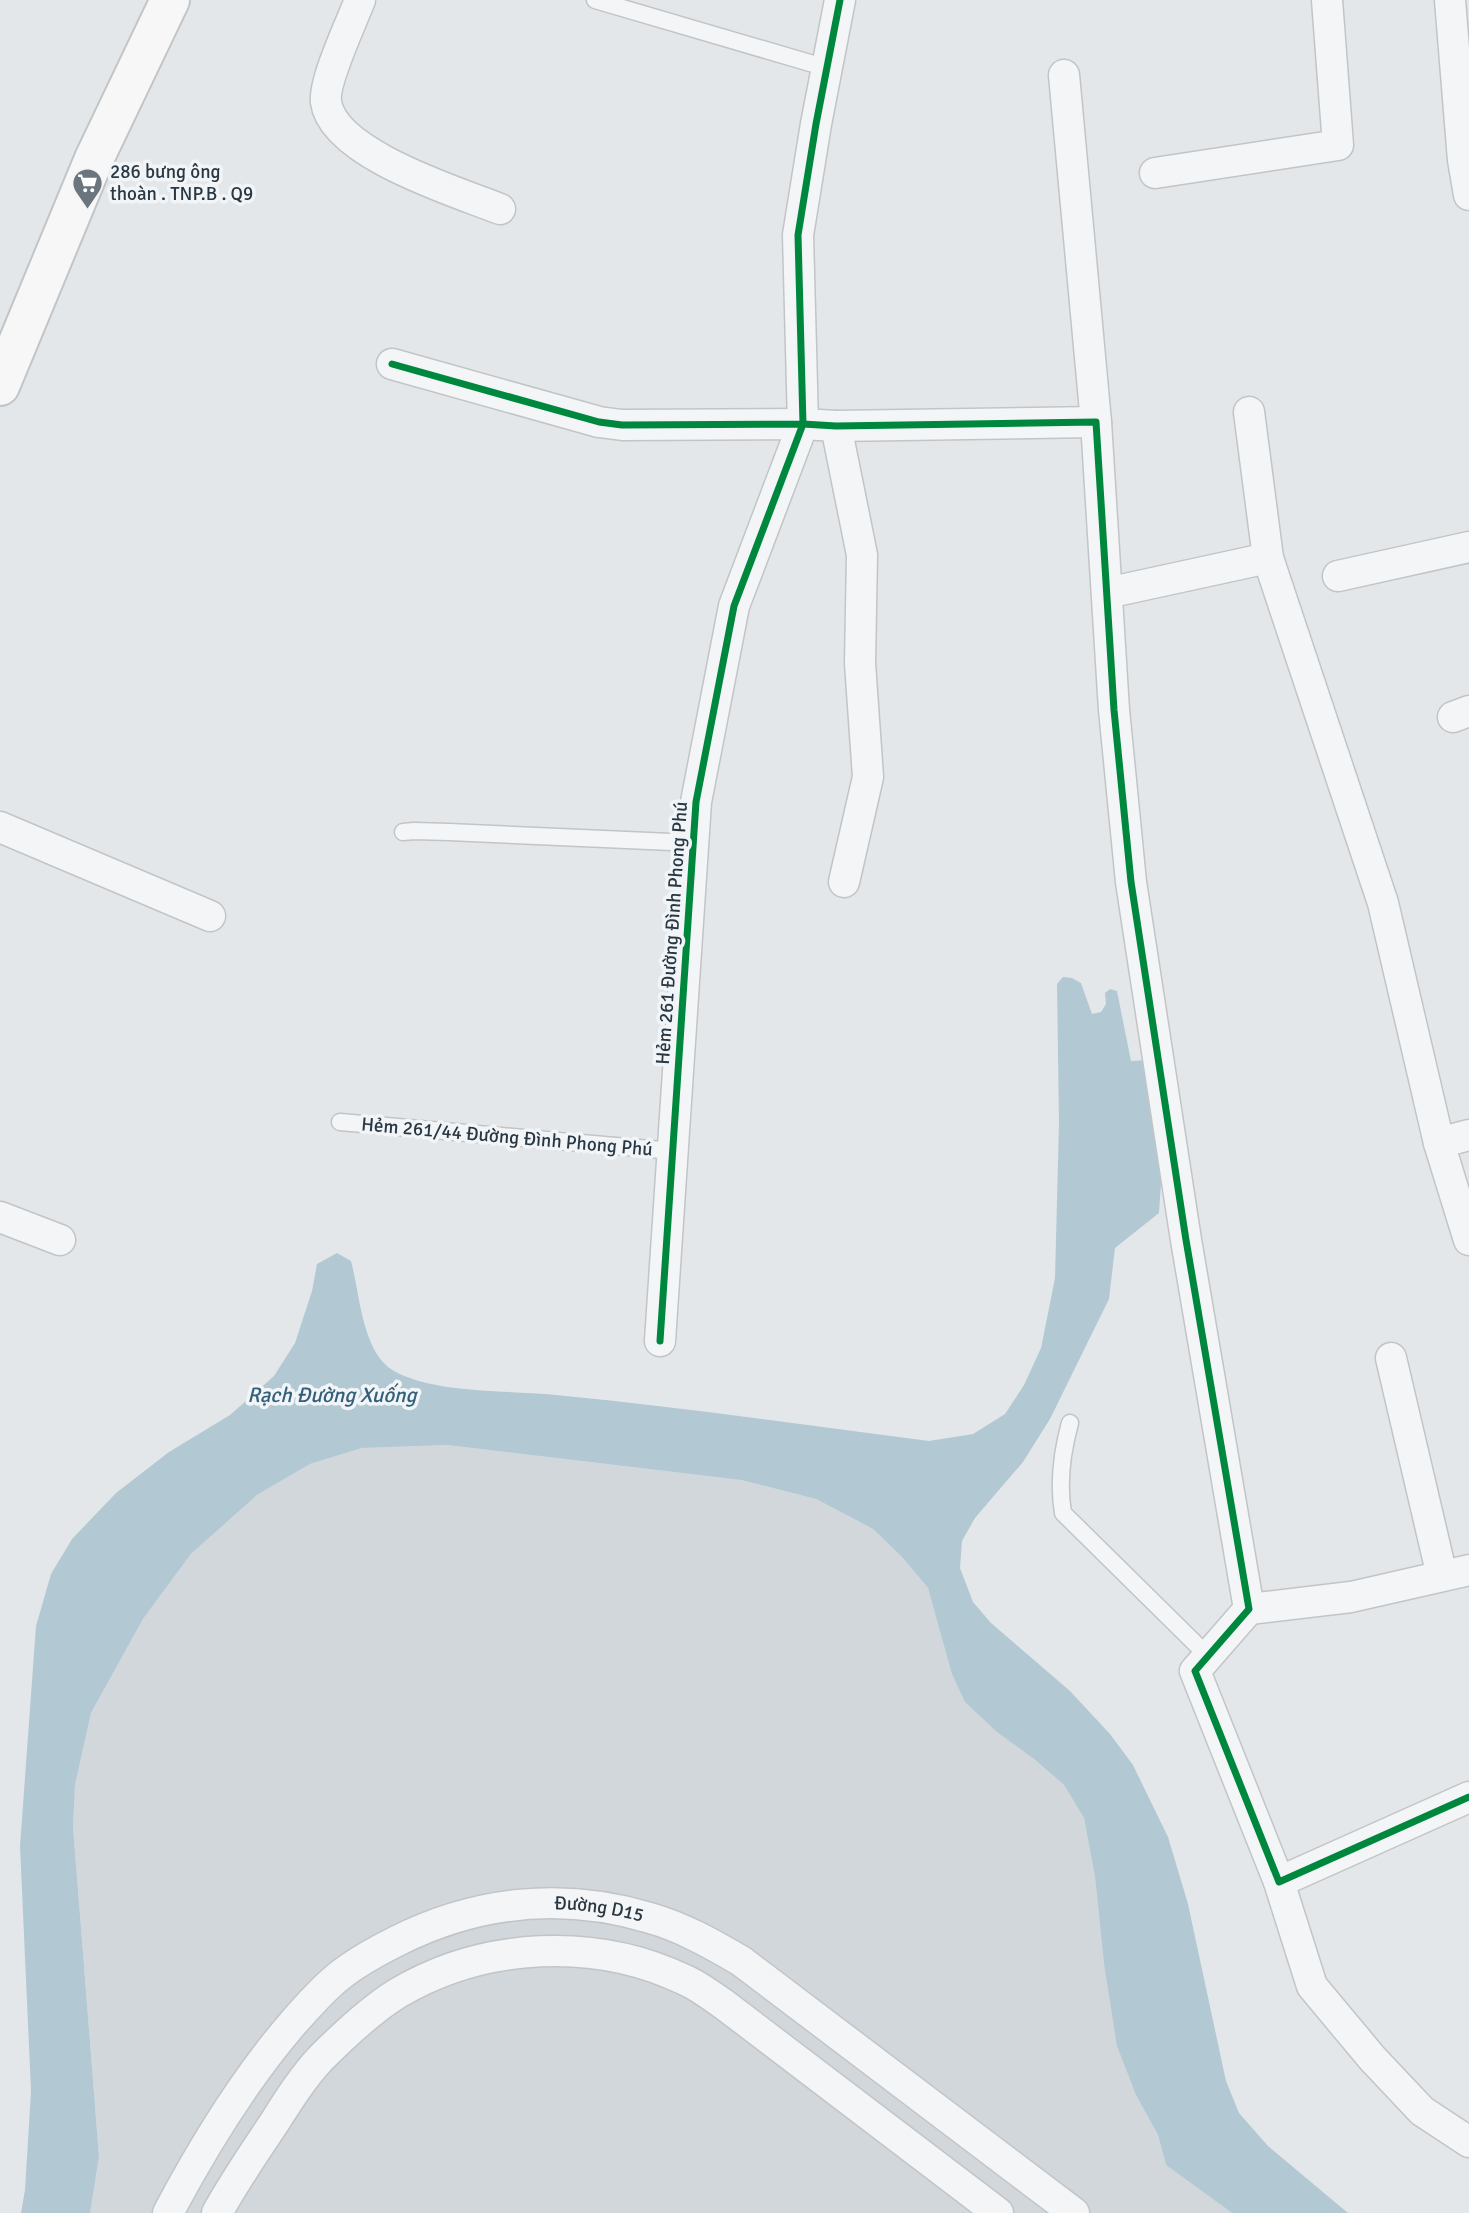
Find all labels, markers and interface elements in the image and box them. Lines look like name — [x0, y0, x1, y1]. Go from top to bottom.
place label: 286 bưng ông thoàn . TNP.B . Q9 — [110, 160, 253, 206]
supermarket icon: 286 bưng ông thoàn . TNP.B . Q9 — [70, 166, 104, 210]
street label: Hẻm 261 Đường Đình Phong Phú — [651, 801, 693, 1065]
street label: Hẻm 261/44 Đường Đình Phong Phú — [360, 1112, 654, 1162]
water label: Rạch Đường Xuống — [247, 1382, 419, 1408]
street label: Đường D15 — [554, 1891, 647, 1928]

